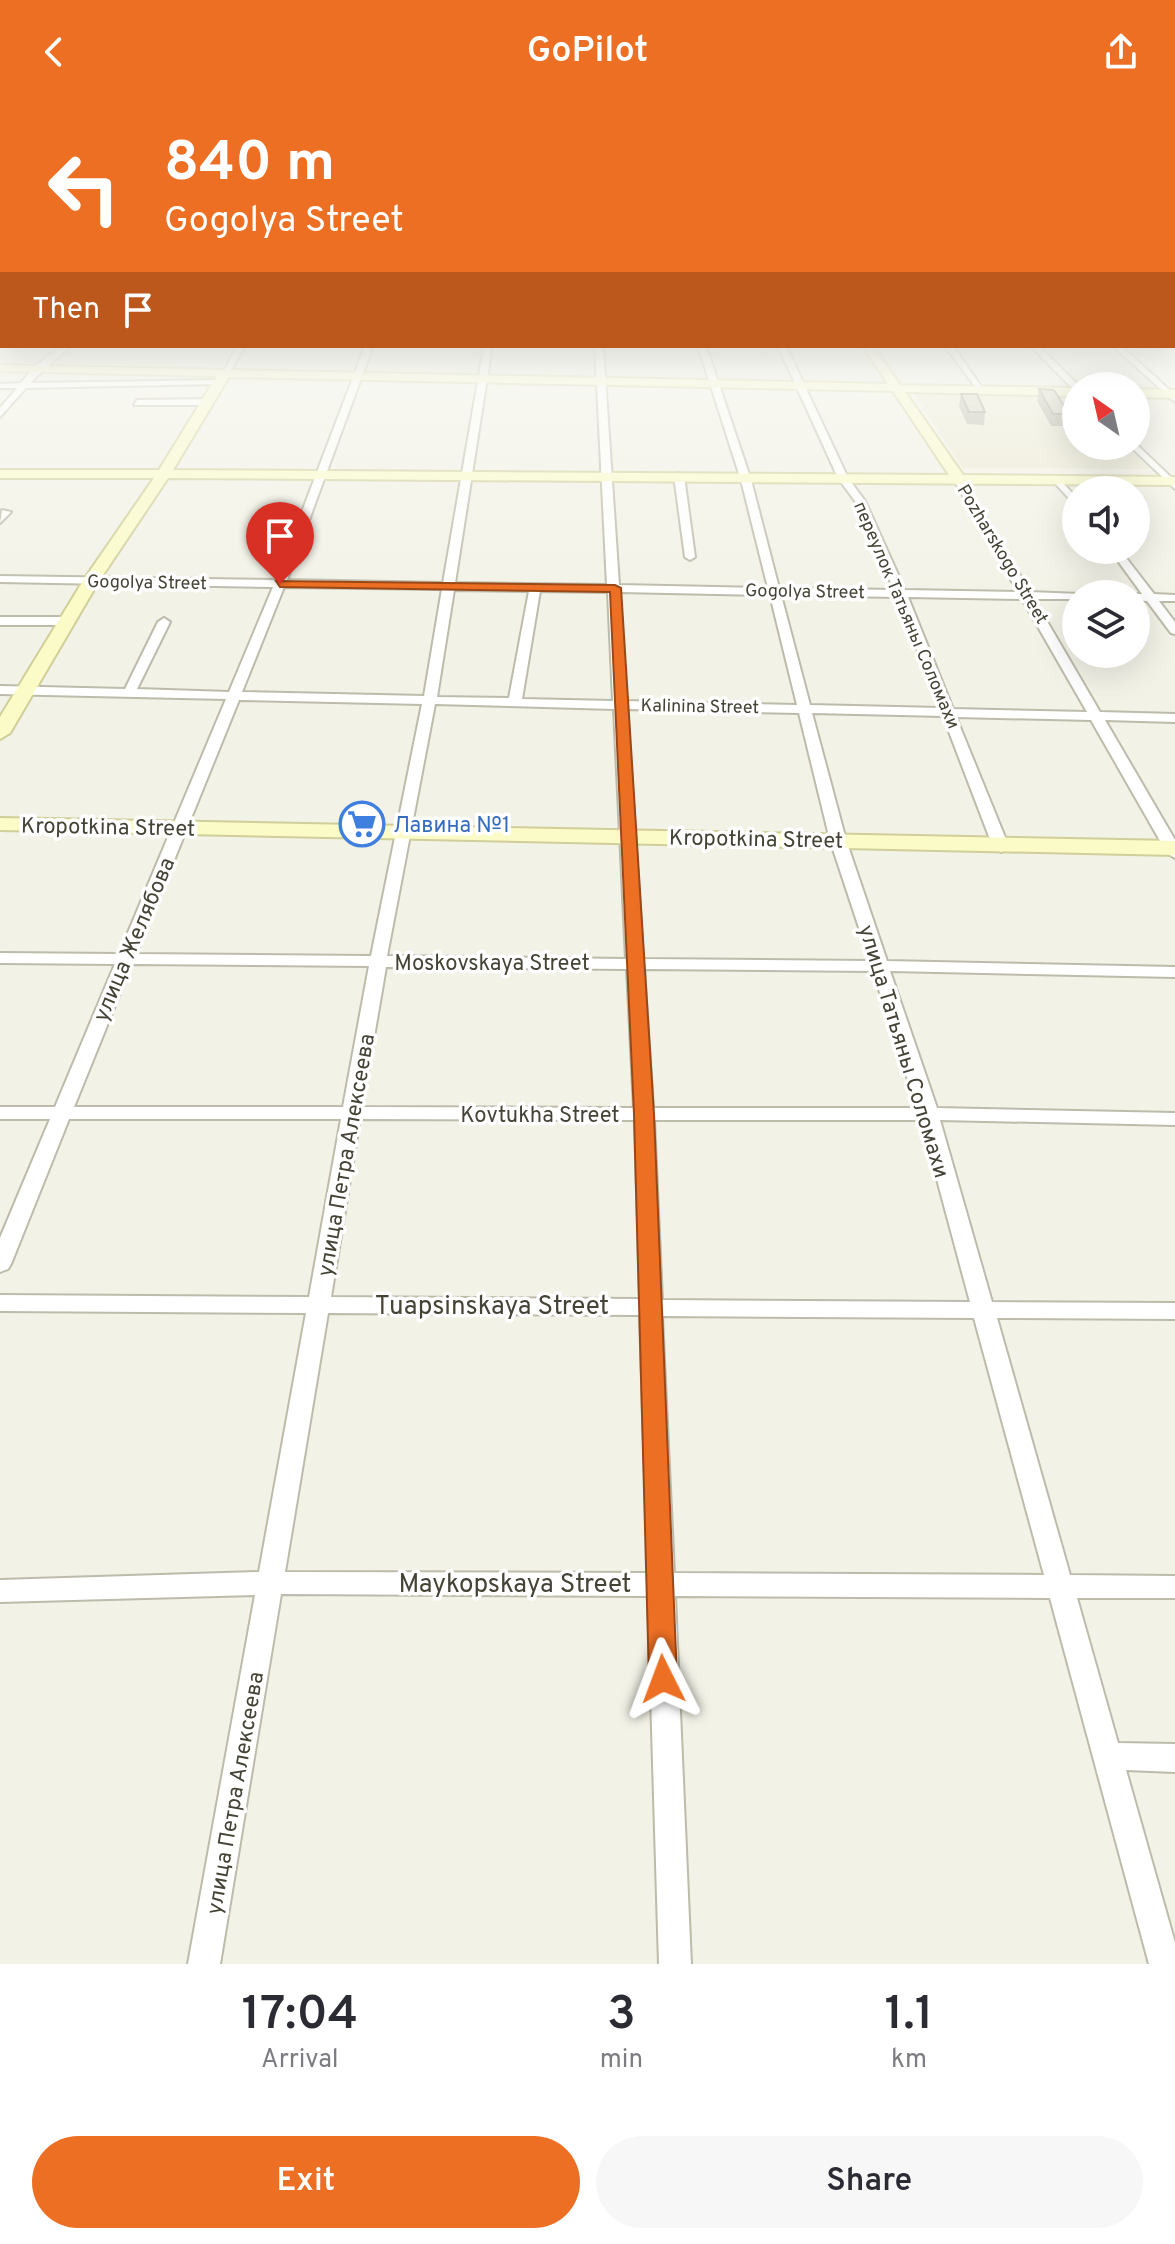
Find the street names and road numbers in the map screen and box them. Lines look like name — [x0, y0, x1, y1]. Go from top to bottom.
street label: Pozharskogo Street — [951, 481, 1052, 629]
street label: переулок Татьяны Соломахи — [847, 498, 964, 733]
street label: Gogolya Street — [87, 571, 207, 596]
street label: Gogolya Street — [745, 580, 865, 605]
street label: Kalinina Street — [641, 695, 759, 720]
street label: Kropotkina Street — [20, 813, 195, 844]
street label: Kropotkina Street — [668, 825, 843, 856]
street label: улица Желябова — [89, 854, 182, 1026]
street label: улица Татьяны Соломахи — [851, 922, 954, 1182]
street label: Moskovskaya Street — [394, 951, 590, 978]
street label: улица Петра Алексеева — [313, 1032, 382, 1279]
street label: Kovtukha Street — [460, 1103, 620, 1130]
street label: Tuapsinskaya Street — [375, 1291, 609, 1324]
street label: Maykopskaya Street — [399, 1569, 631, 1602]
street label: улица Петра Алексеева — [202, 1670, 271, 1917]

